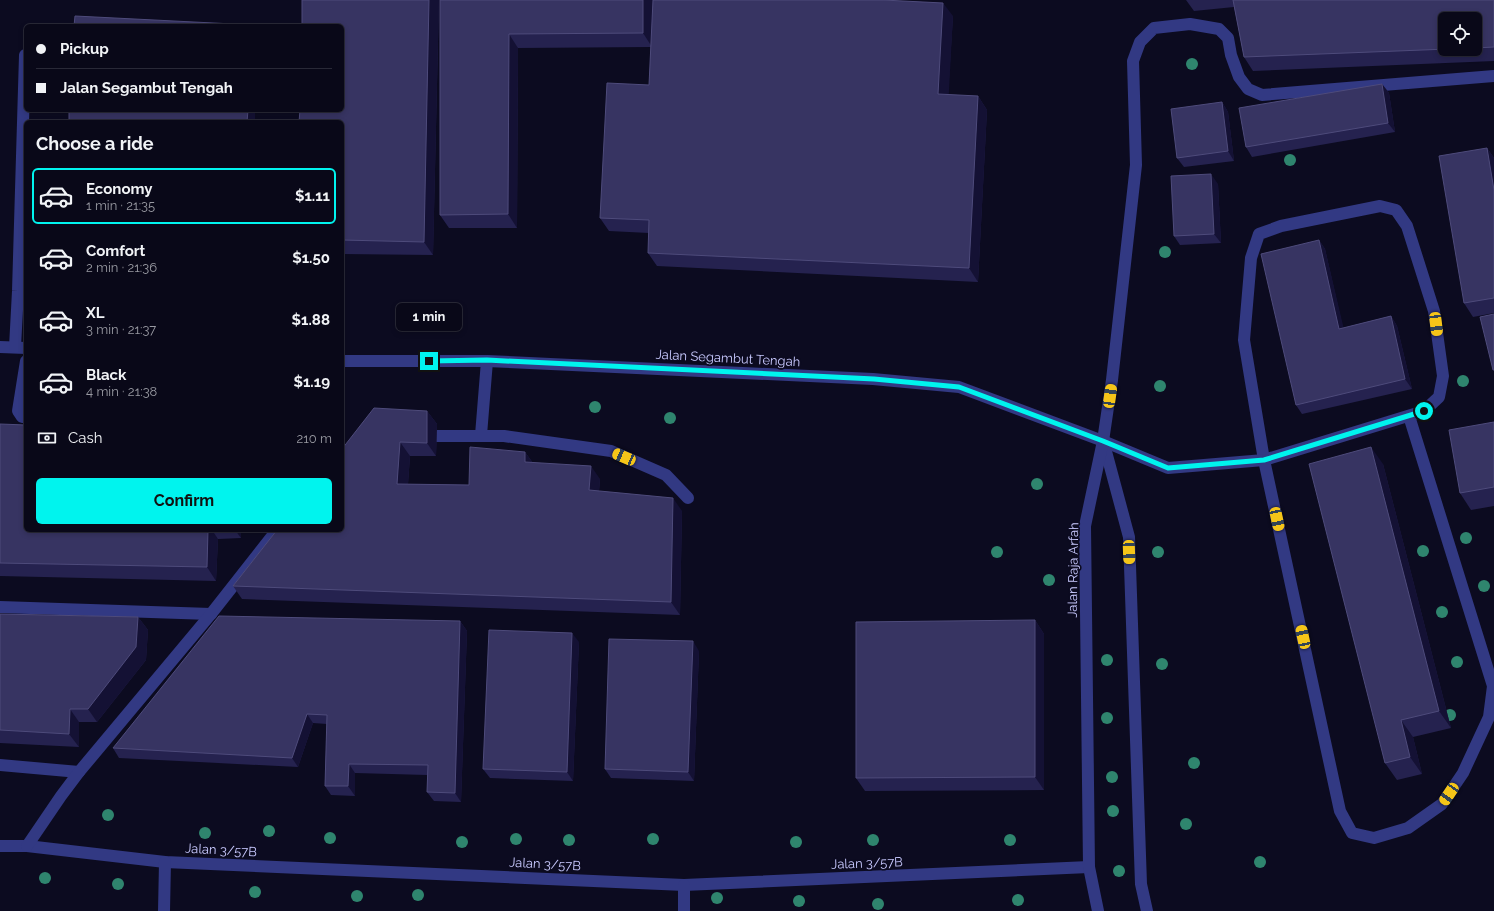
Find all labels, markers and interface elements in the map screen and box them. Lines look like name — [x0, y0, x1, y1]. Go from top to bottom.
map controls — [1438, 12, 1482, 56]
button: locate — [1438, 12, 1482, 56]
text: Pickup — [60, 40, 109, 58]
text: Jalan Segambut Tengah — [60, 79, 233, 97]
text: Choose a ride — [36, 133, 154, 154]
icon: car — [38, 178, 74, 214]
text: Economy — [86, 180, 153, 198]
text: $1.11 — [295, 187, 330, 205]
text: 1 min · 21:35 — [86, 198, 155, 213]
icon: car — [38, 240, 74, 276]
text: Comfort — [86, 242, 145, 260]
text: $1.50 — [292, 249, 330, 267]
text: 2 min · 21:36 — [86, 260, 157, 275]
icon: car — [38, 302, 74, 338]
callout: 1 min — [396, 303, 462, 331]
text: XL — [86, 304, 104, 322]
text: 1 min — [413, 309, 445, 324]
text: $1.88 — [292, 311, 330, 329]
car — [1429, 311, 1443, 337]
text: 3 min · 21:37 — [86, 322, 156, 337]
street label: Jalan Segambut Tengah — [655, 347, 801, 369]
route end — [420, 352, 438, 370]
icon: car — [38, 364, 74, 400]
text: Black — [86, 366, 126, 384]
text: $1.19 — [293, 373, 330, 391]
car — [1102, 383, 1118, 409]
text: 4 min · 21:38 — [86, 384, 157, 399]
route start — [1415, 402, 1433, 420]
icon: cash — [36, 427, 58, 449]
text: Cash — [68, 429, 102, 447]
text: 210 m — [296, 431, 332, 446]
car — [611, 447, 637, 467]
button: Confirm — [36, 478, 332, 524]
car — [1269, 506, 1285, 532]
street label: Jalan Raja Arfah — [1065, 522, 1081, 618]
car — [1123, 540, 1135, 564]
car — [1295, 624, 1311, 650]
car — [1437, 781, 1461, 807]
street label: Jalan 3/57B — [185, 841, 258, 859]
street label: Jalan 3/57B — [831, 854, 903, 872]
street label: Jalan 3/57B — [509, 855, 582, 873]

